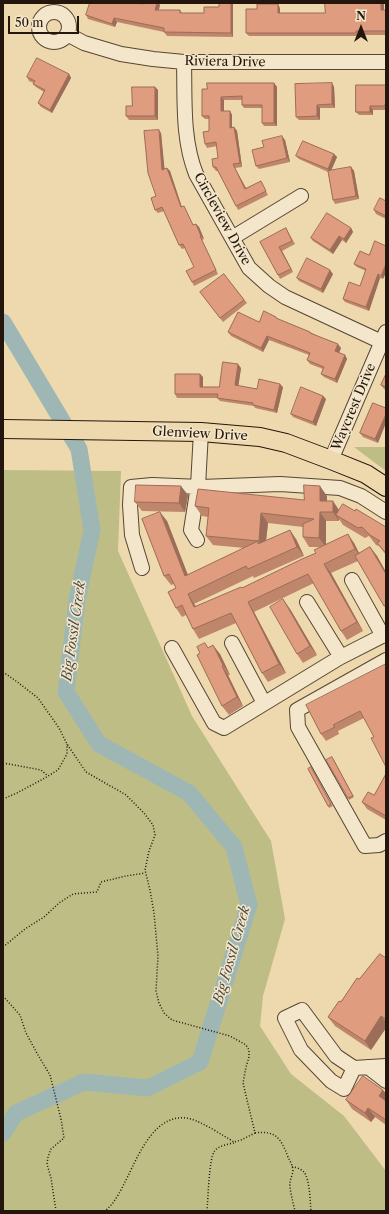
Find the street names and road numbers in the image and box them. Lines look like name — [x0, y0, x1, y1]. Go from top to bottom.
street label: Riviera Drive — [184, 53, 266, 71]
street label: Circleview Drive — [190, 170, 254, 268]
street label: Waycrest Drive — [329, 361, 379, 453]
street label: Glenview Drive — [152, 424, 248, 444]

